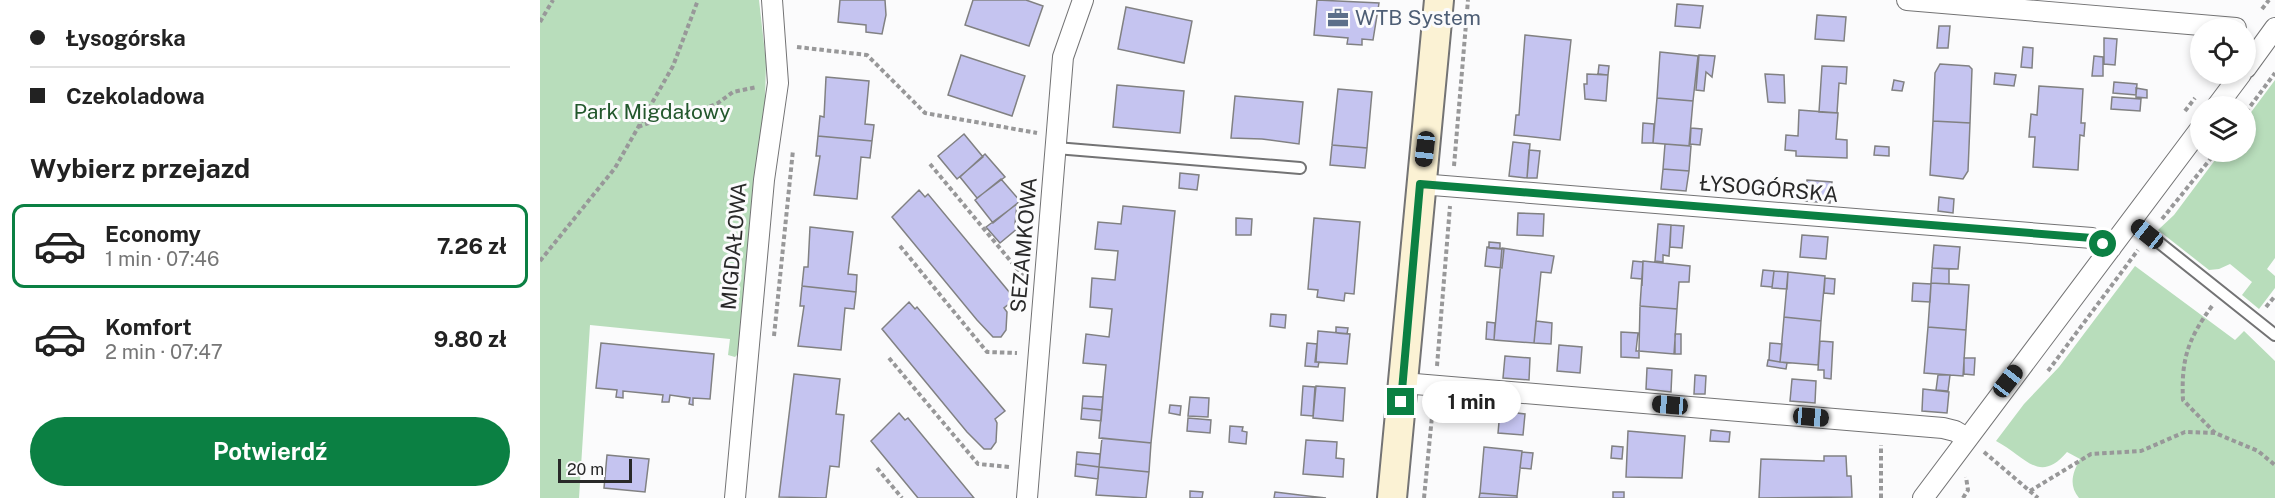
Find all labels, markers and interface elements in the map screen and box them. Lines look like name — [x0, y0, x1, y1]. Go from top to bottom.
place label: WTB System — [1355, 5, 1481, 30]
office icon: WTB System — [1326, 6, 1350, 30]
map controls — [2190, 18, 2256, 162]
button: locate — [2190, 18, 2256, 84]
text: Łysogórska — [66, 25, 186, 51]
text: Czekoladowa — [66, 83, 205, 109]
button: layers — [2190, 96, 2256, 162]
park label: Park Migdałowy — [574, 99, 730, 124]
car — [1414, 130, 1436, 168]
text: Wybierz przejazd — [30, 152, 250, 184]
street label: ŁYSOGÓRSKA — [1698, 170, 1840, 207]
street label: SEZAMKOWA — [1005, 176, 1042, 314]
street label: MIGDAŁOWA — [715, 181, 752, 311]
car — [2127, 216, 2167, 252]
icon: car — [33, 219, 87, 273]
text: Economy — [105, 221, 201, 247]
route start — [2089, 230, 2116, 257]
text: 7.26 zł — [437, 233, 507, 259]
text: 1 min · 07:46 — [105, 247, 219, 271]
icon: car — [33, 312, 87, 366]
text: Komfort — [105, 314, 192, 340]
text: 9.80 zł — [434, 326, 507, 352]
text: 2 min · 07:47 — [105, 340, 223, 364]
car — [1990, 361, 2026, 401]
callout: 1 min — [1422, 381, 1521, 423]
route end — [1387, 388, 1414, 415]
text: 1 min — [1447, 390, 1496, 414]
car — [1651, 394, 1689, 416]
car — [1792, 406, 1830, 428]
button: Potwierdź — [30, 417, 510, 486]
scale bar — [558, 456, 632, 484]
text: 20 m — [567, 460, 604, 479]

